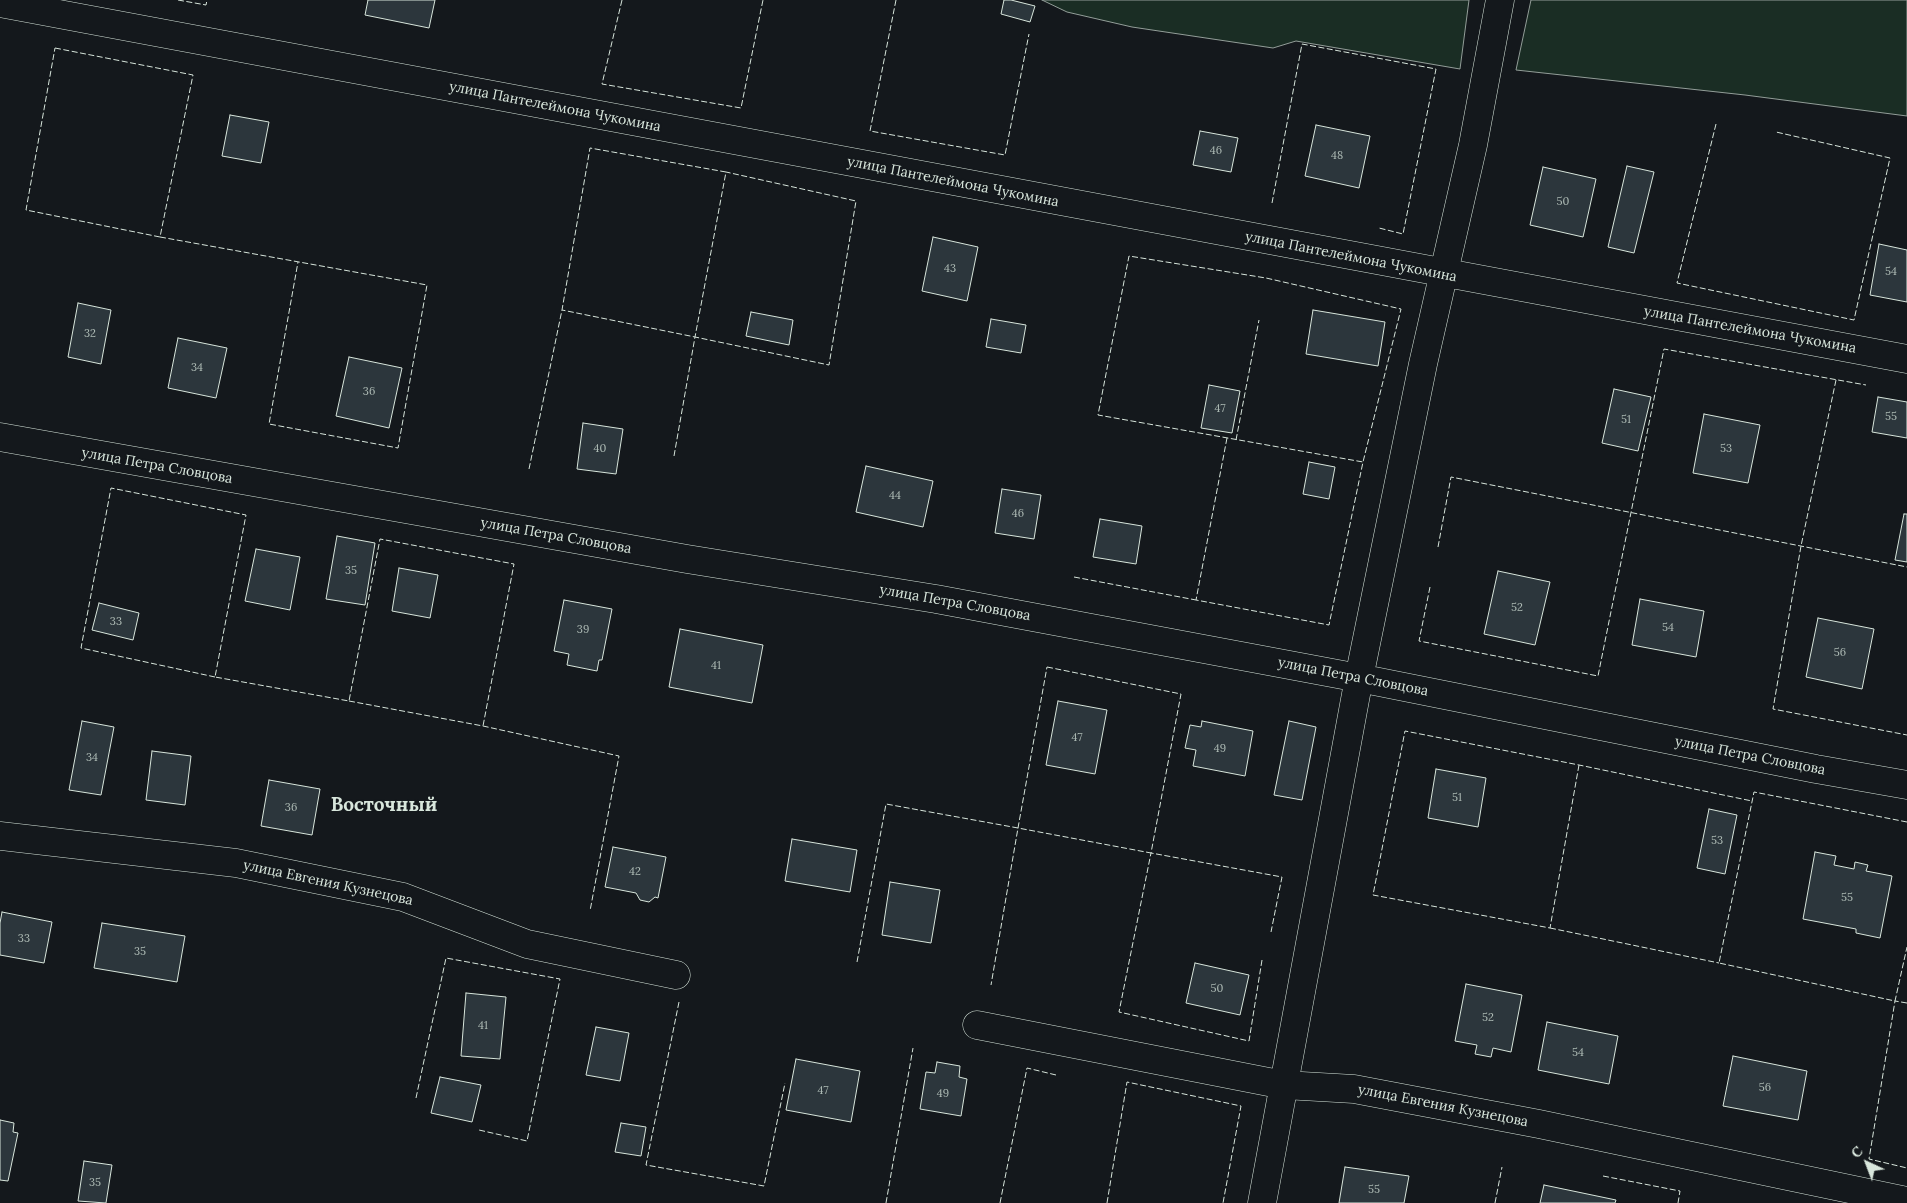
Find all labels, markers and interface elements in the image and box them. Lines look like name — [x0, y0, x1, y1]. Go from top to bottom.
street label: улица Пантелеймона Чукомина — [448, 78, 662, 136]
house number: 46 — [1210, 144, 1222, 158]
house number: 48 — [1331, 149, 1343, 163]
street label: улица Пантелеймона Чукомина — [846, 153, 1060, 211]
house number: 50 — [1557, 195, 1569, 209]
street label: улица Пантелеймона Чукомина — [1244, 228, 1458, 286]
house number: 43 — [944, 262, 956, 276]
house number: 54 — [1885, 265, 1897, 279]
street label: улица Пантелеймона Чукомина — [1642, 303, 1858, 357]
house number: 32 — [84, 327, 96, 341]
house number: 34 — [191, 361, 203, 375]
house number: 36 — [363, 385, 375, 399]
house number: 47 — [1214, 402, 1226, 416]
house number: 55 — [1885, 410, 1897, 424]
house number: 51 — [1621, 413, 1631, 427]
house number: 40 — [594, 442, 606, 456]
house number: 53 — [1720, 442, 1732, 456]
street label: улица Петра Словцова — [80, 444, 234, 488]
house number: 44 — [889, 489, 901, 503]
house number: 46 — [1012, 507, 1024, 521]
street label: улица Петра Словцова — [479, 514, 633, 558]
house number: 35 — [345, 564, 357, 578]
street label: улица Петра Словцова — [878, 581, 1032, 625]
house number: 52 — [1511, 601, 1523, 615]
house number: 33 — [110, 615, 122, 629]
house number: 54 — [1662, 621, 1674, 635]
house number: 39 — [577, 623, 589, 637]
house number: 56 — [1834, 646, 1846, 660]
street label: улица Петра Словцова — [1276, 654, 1430, 700]
house number: 41 — [711, 659, 721, 673]
house number: 47 — [1071, 731, 1083, 745]
street label: улица Петра Словцова — [1673, 733, 1827, 779]
house number: 49 — [1214, 742, 1226, 756]
house number: 34 — [86, 751, 98, 765]
house number: 51 — [1452, 791, 1462, 805]
district label: Восточный — [331, 795, 437, 817]
house number: 36 — [285, 801, 297, 815]
house number: 53 — [1711, 834, 1723, 848]
street label: улица Евгения Кузнецова — [242, 857, 414, 909]
house number: 42 — [629, 865, 641, 879]
house number: 55 — [1841, 891, 1853, 905]
house number: 33 — [18, 932, 30, 946]
house number: 35 — [134, 945, 146, 959]
house number: 50 — [1211, 982, 1223, 996]
house number: 52 — [1482, 1011, 1494, 1025]
house number: 41 — [478, 1019, 488, 1033]
house number: 54 — [1572, 1046, 1584, 1060]
street label: улица Евгения Кузнецова — [1356, 1081, 1530, 1131]
house number: 56 — [1759, 1081, 1771, 1095]
house number: 47 — [817, 1084, 829, 1098]
house number: 49 — [937, 1087, 949, 1101]
north arrow — [1842, 1138, 1892, 1188]
text: С — [1847, 1142, 1866, 1162]
house number: 35 — [89, 1176, 101, 1190]
house number: 55 — [1368, 1183, 1380, 1197]

